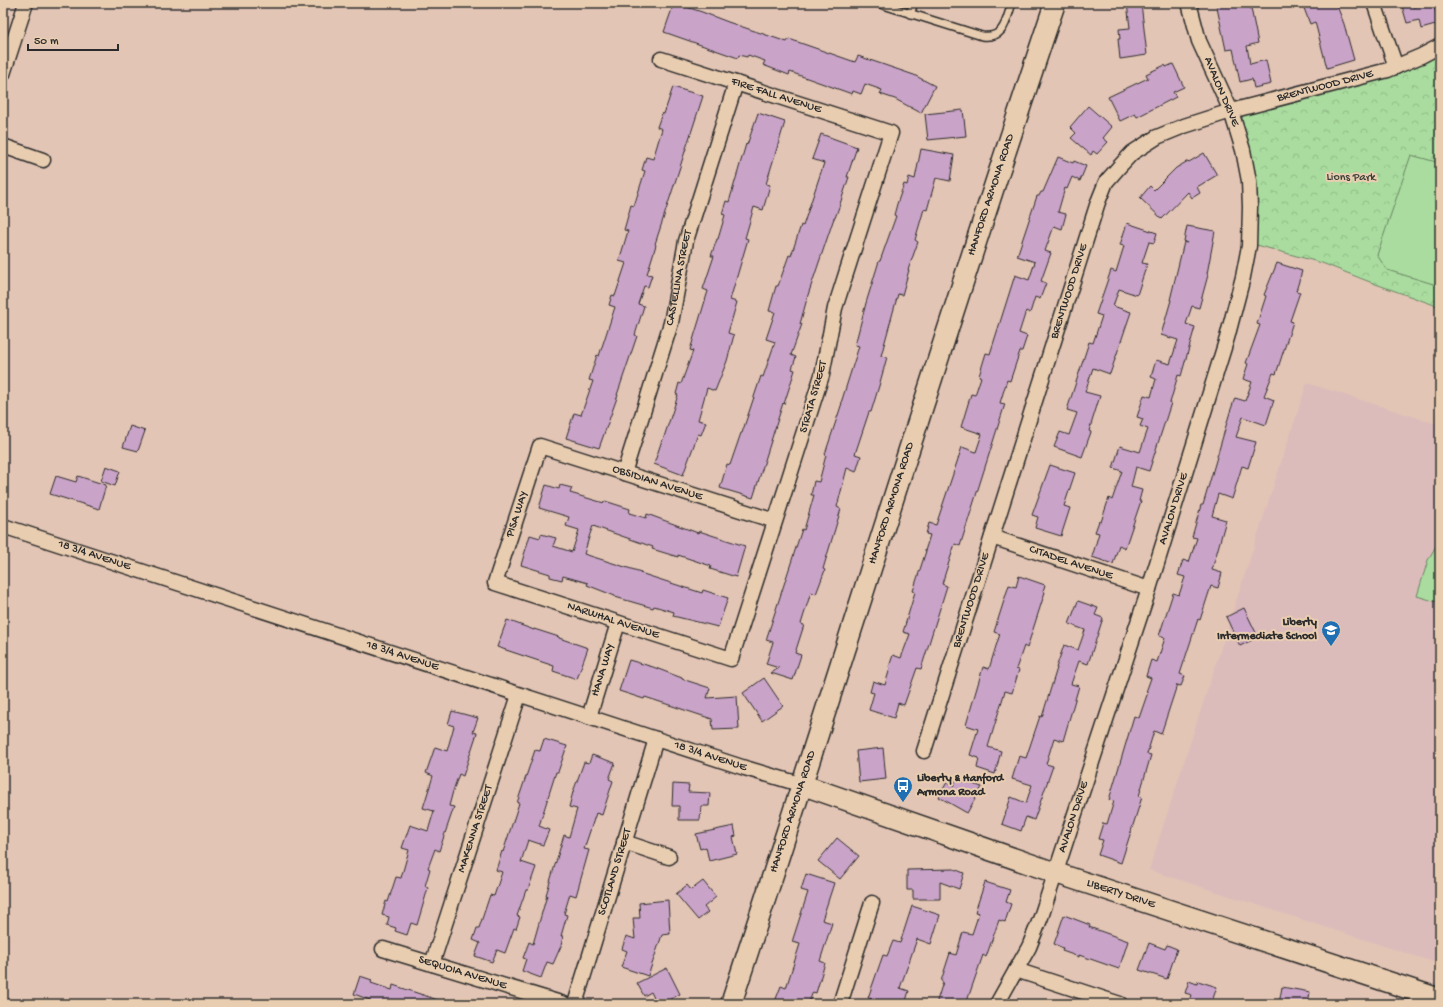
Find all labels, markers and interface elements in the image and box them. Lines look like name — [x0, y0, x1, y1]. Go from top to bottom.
scale bar — [28, 26, 118, 52]
text: 50 m — [34, 35, 59, 49]
street label: AVALON DRIVE — [1200, 55, 1242, 129]
street label: BRENTWOOD DRIVE — [1275, 67, 1375, 106]
street label: FIRE FALL AVENUE — [728, 75, 824, 117]
street label: HANFORD ARMONA ROAD — [965, 132, 1018, 258]
park label: Lions Park — [1326, 171, 1377, 185]
street label: CASTELLINA STREET — [664, 227, 696, 327]
street label: BRENTWOOD DRIVE — [1048, 242, 1091, 342]
street label: STRATA STREET — [797, 358, 831, 435]
street label: HANFORD ARMONA ROAD — [866, 440, 918, 566]
street label: OBSIDIAN AVENUE — [610, 462, 705, 504]
street label: AVALON DRIVE — [1156, 471, 1192, 546]
street label: PISA WAY — [503, 489, 532, 540]
street label: 18 3/4 AVENUE — [55, 537, 133, 574]
street label: CITADEL AVENUE — [1027, 543, 1115, 584]
street label: BRENTWOOD DRIVE — [950, 551, 994, 651]
street label: NARWHAL AVENUE — [565, 600, 661, 643]
place label: Liberty Intermediate School — [1217, 616, 1317, 644]
school or university icon: Liberty Intermediate School — [1320, 619, 1342, 647]
street label: 18 3/4 AVENUE — [363, 638, 441, 675]
street label: HANA WAY — [589, 642, 618, 698]
street label: 18 3/4 AVENUE — [671, 738, 749, 775]
street label: HANFORD ARMONA ROAD — [767, 749, 819, 875]
place label: Liberty & Hanford Armona Road — [916, 772, 1005, 800]
bus stop icon: Liberty & Hanford Armona Road — [892, 775, 914, 803]
street label: AVALON DRIVE — [1056, 779, 1092, 854]
street label: MAKENNA STREET — [455, 782, 497, 874]
street label: SCOTLAND STREET — [595, 826, 636, 917]
street label: LIBERTY DRIVE — [1085, 876, 1157, 912]
street label: SEQUOIA AVENUE — [417, 953, 509, 993]

